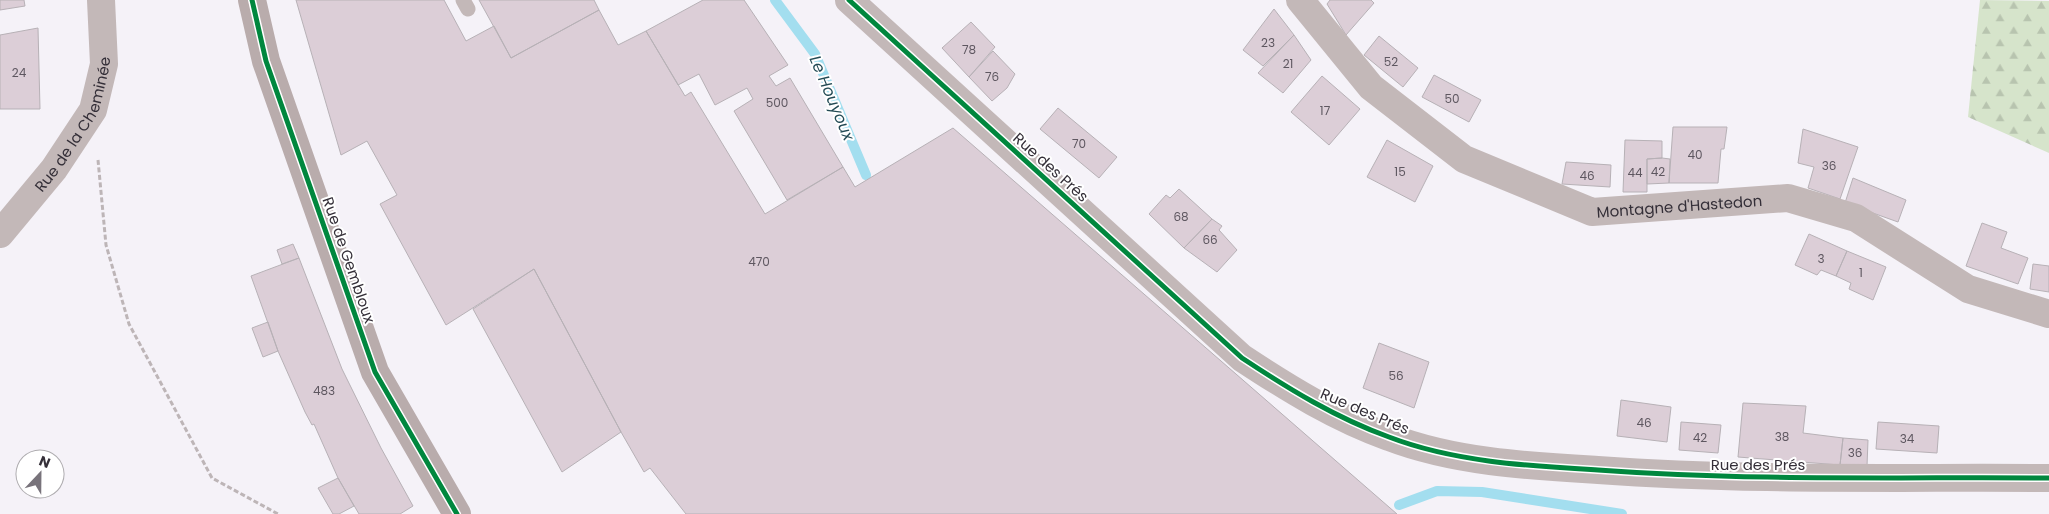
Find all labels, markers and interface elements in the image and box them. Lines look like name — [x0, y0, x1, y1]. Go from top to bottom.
house number: 23 — [1261, 34, 1275, 51]
house number: 78 — [962, 41, 976, 58]
water label: Le Houyoux — [804, 52, 861, 145]
house number: 52 — [1384, 53, 1398, 70]
house number: 21 — [1283, 55, 1293, 72]
street label: Rue de la Cheminée — [29, 56, 115, 196]
house number: 24 — [12, 64, 27, 81]
house number: 76 — [985, 68, 999, 85]
house number: 50 — [1444, 90, 1460, 107]
house number: 500 — [766, 94, 788, 111]
house number: 17 — [1320, 102, 1331, 119]
street label: Rue des Prés — [1009, 128, 1093, 207]
house number: 70 — [1072, 135, 1086, 152]
house number: 40 — [1687, 146, 1703, 163]
house number: 36 — [1822, 157, 1836, 174]
house number: 15 — [1394, 163, 1406, 180]
house number: 42 — [1651, 163, 1665, 180]
house number: 44 — [1627, 164, 1643, 181]
house number: 46 — [1579, 167, 1595, 184]
street label: Montagne d'Hastedon — [1596, 189, 1763, 222]
street label: Rue de Gembloux — [318, 194, 380, 326]
house number: 68 — [1173, 208, 1189, 225]
house number: 66 — [1202, 231, 1218, 248]
house number: 3 — [1817, 250, 1825, 267]
house number: 470 — [748, 253, 770, 270]
house number: 1 — [1859, 264, 1863, 281]
house number: 56 — [1388, 367, 1404, 384]
house number: 483 — [313, 382, 335, 399]
street label: Rue des Prés — [1317, 383, 1413, 439]
house number: 46 — [1636, 414, 1652, 431]
house number: 38 — [1775, 428, 1789, 445]
house number: 42 — [1693, 429, 1707, 446]
house number: 34 — [1900, 430, 1915, 447]
house number: 36 — [1848, 444, 1862, 461]
north arrow — [15, 449, 65, 499]
text: N — [36, 451, 53, 473]
street label: Rue des Prés — [1711, 454, 1806, 475]

